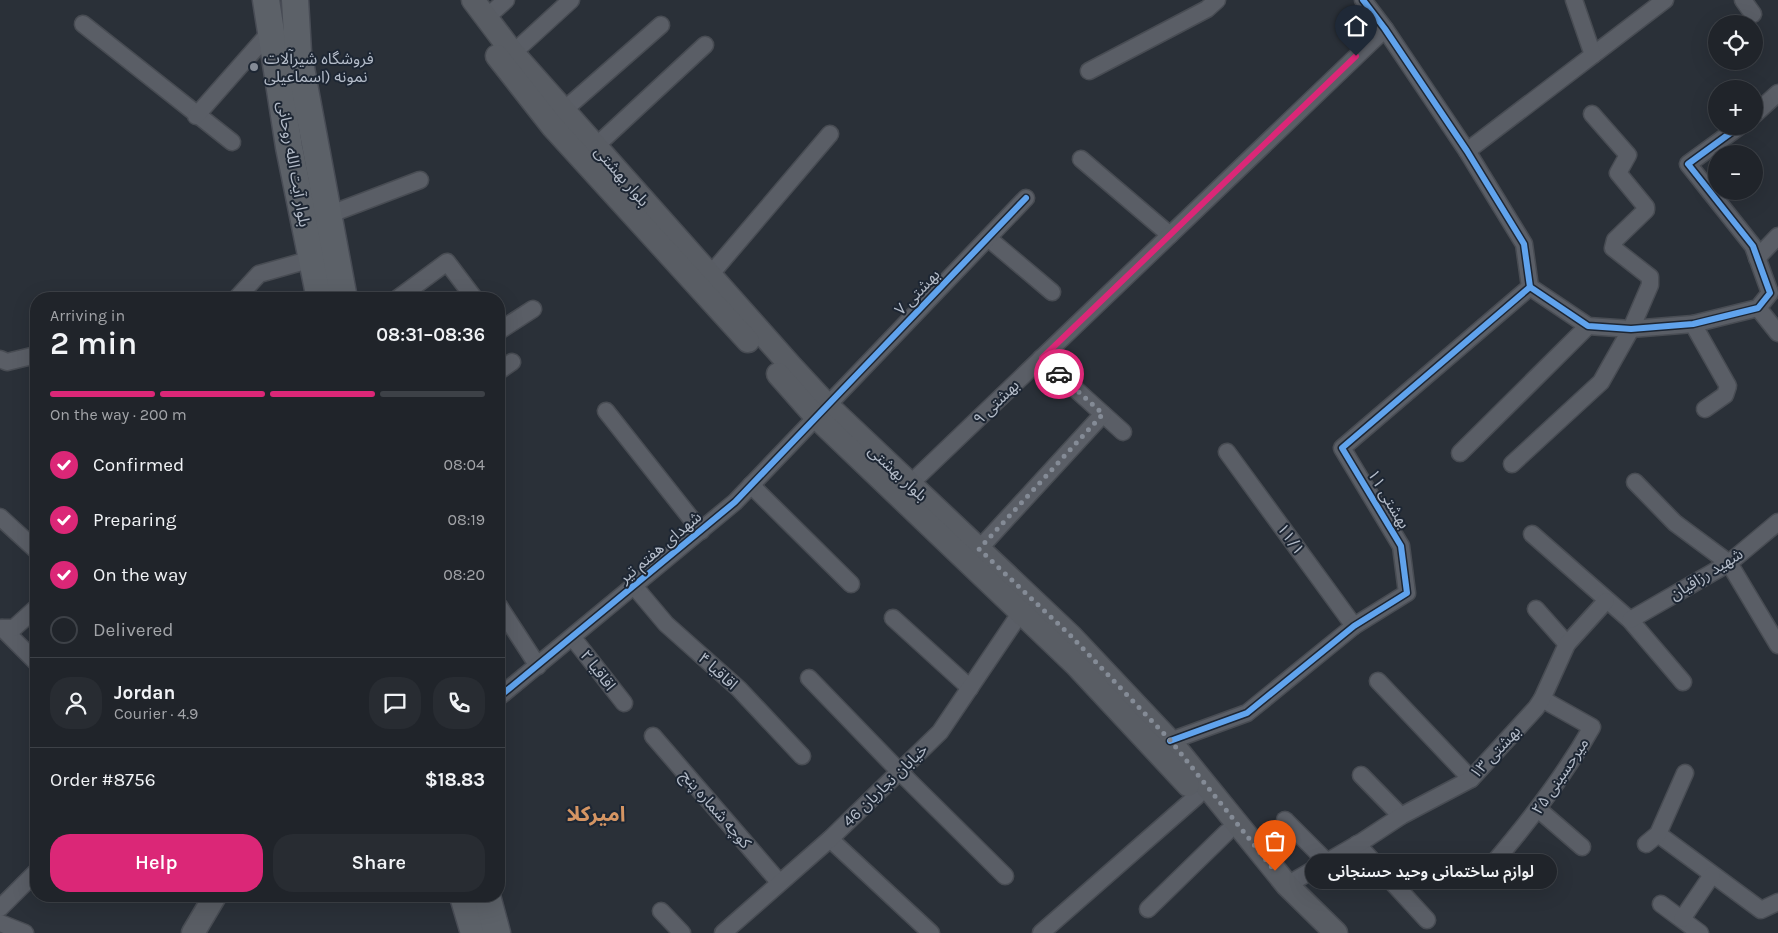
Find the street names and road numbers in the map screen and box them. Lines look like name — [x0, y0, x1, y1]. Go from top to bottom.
street label: بلوار آیت الله روحانی — [274, 100, 314, 228]
street label: بلوار بهشتی — [591, 142, 653, 210]
street label: بهشتی ۷ — [890, 265, 944, 319]
street label: بهشتی ۹ — [969, 375, 1023, 429]
street label: بلوار بهشتی — [864, 441, 932, 505]
street label: بهشتی ۱۱ — [1364, 466, 1414, 532]
street label: شهدای هفتم تیر — [614, 507, 707, 590]
street label: ۱۱/۱ — [1273, 520, 1309, 558]
street label: شهید رزاقیان — [1666, 544, 1746, 604]
street label: اقاقیا ۲ — [576, 646, 620, 694]
street label: اقاقیا ۴ — [694, 648, 742, 694]
street label: بهشتی ۱۳ — [1466, 721, 1524, 783]
street label: میرحسینی ۲۵ — [1527, 734, 1593, 818]
street label: خیابان نجاریان 46 — [839, 740, 931, 830]
street label: کوچه شماره پنج — [674, 766, 756, 854]

